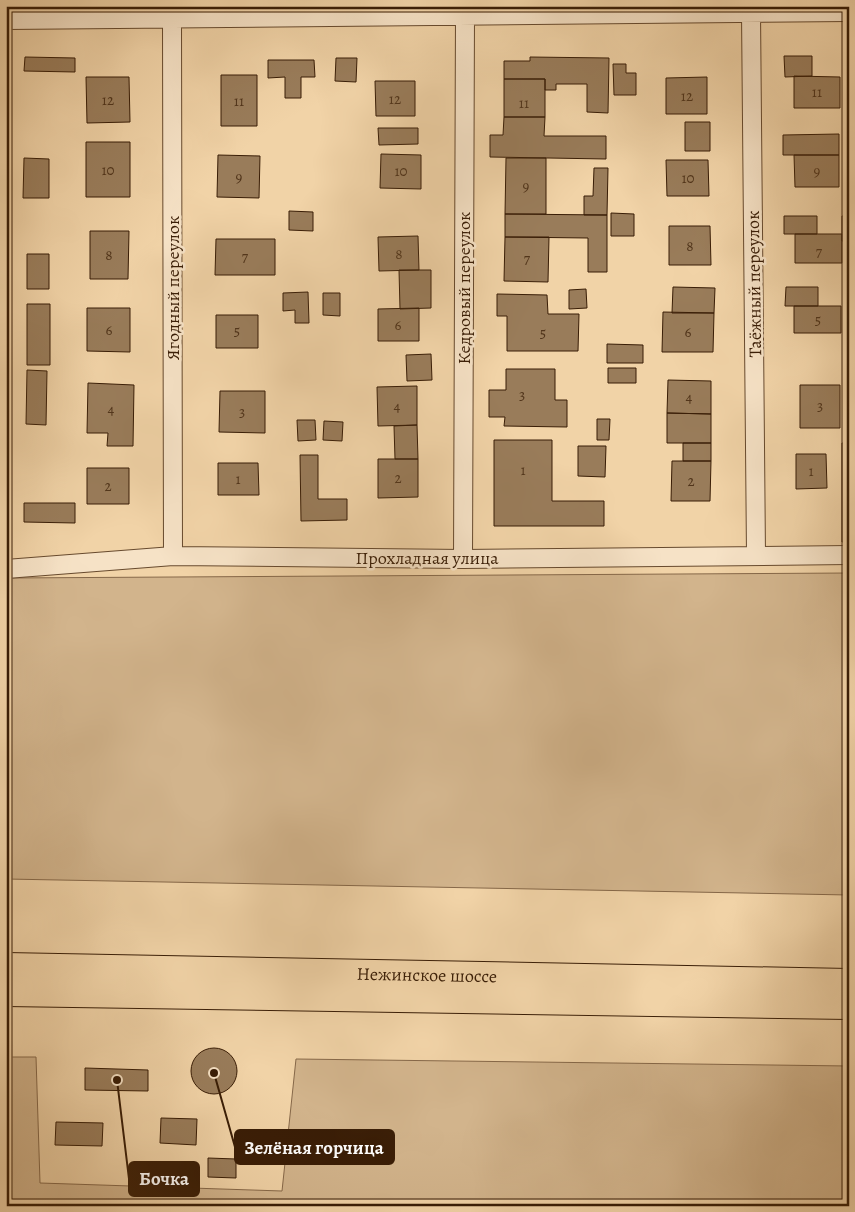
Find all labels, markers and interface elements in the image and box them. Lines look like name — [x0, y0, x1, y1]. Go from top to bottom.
house number: 11 — [812, 82, 822, 102]
house number: 12 — [681, 86, 693, 106]
house number: 12 — [389, 89, 401, 109]
house number: 12 — [102, 90, 114, 110]
house number: 11 — [234, 91, 244, 111]
house number: 11 — [519, 93, 529, 113]
house number: 10 — [101, 160, 115, 180]
house number: 10 — [394, 161, 408, 181]
house number: 9 — [814, 161, 821, 181]
house number: 9 — [236, 167, 243, 187]
house number: 10 — [681, 168, 695, 188]
house number: 9 — [523, 176, 530, 196]
street label: Таёжный переулок — [741, 210, 767, 358]
street label: Кедровый переулок — [452, 212, 476, 364]
street label: Ягодный переулок — [161, 216, 185, 360]
house number: 8 — [686, 236, 694, 256]
house number: 7 — [816, 242, 823, 262]
house number: 8 — [395, 244, 403, 264]
house number: 8 — [105, 245, 113, 265]
house number: 7 — [242, 247, 249, 267]
house number: 7 — [524, 249, 531, 269]
house number: 5 — [815, 310, 821, 330]
house number: 6 — [395, 315, 402, 335]
house number: 6 — [106, 320, 113, 340]
house number: 5 — [234, 321, 240, 341]
house number: 6 — [685, 322, 692, 342]
house number: 5 — [540, 323, 546, 343]
house number: 3 — [519, 385, 525, 405]
house number: 4 — [686, 387, 693, 407]
house number: 4 — [394, 396, 401, 416]
house number: 3 — [817, 396, 823, 416]
house number: 4 — [108, 399, 115, 419]
house number: 3 — [239, 402, 245, 422]
house number: 1 — [520, 460, 526, 480]
house number: 1 — [808, 461, 814, 481]
house number: 2 — [394, 468, 402, 488]
house number: 1 — [235, 469, 241, 489]
house number: 2 — [687, 471, 695, 491]
house number: 2 — [104, 476, 112, 496]
street label: Прохладная улица — [356, 546, 499, 570]
street label: Нежинское шоссе — [356, 962, 497, 988]
callout: Зелёная горчица — [235, 1130, 394, 1164]
text: Зелёная горчица — [244, 1135, 385, 1161]
callout: Бочка — [129, 1162, 199, 1196]
text: Бочка — [139, 1166, 190, 1192]

